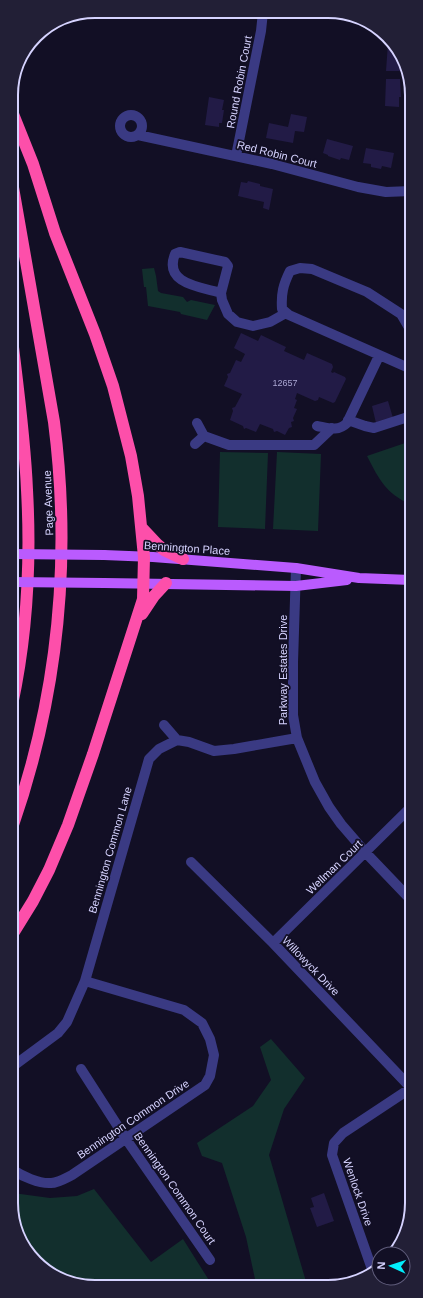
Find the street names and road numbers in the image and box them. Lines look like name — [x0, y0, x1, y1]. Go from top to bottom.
street label: Round Robin Court — [224, 35, 254, 129]
street label: Red Robin Court — [236, 138, 318, 170]
street label: Page Avenue — [41, 470, 55, 536]
street label: Bennington Place — [144, 539, 230, 557]
street label: Parkway Estates Drive — [277, 615, 289, 725]
street label: Bennington Common Lane — [86, 785, 134, 915]
street label: Wellman Court — [304, 837, 364, 897]
street label: Willowyck Drive — [280, 934, 342, 998]
street label: Bennington Common Drive — [75, 1077, 191, 1161]
street label: Bennington Common Court — [132, 1130, 218, 1246]
street label: Wenlock Drive — [341, 1157, 375, 1227]

